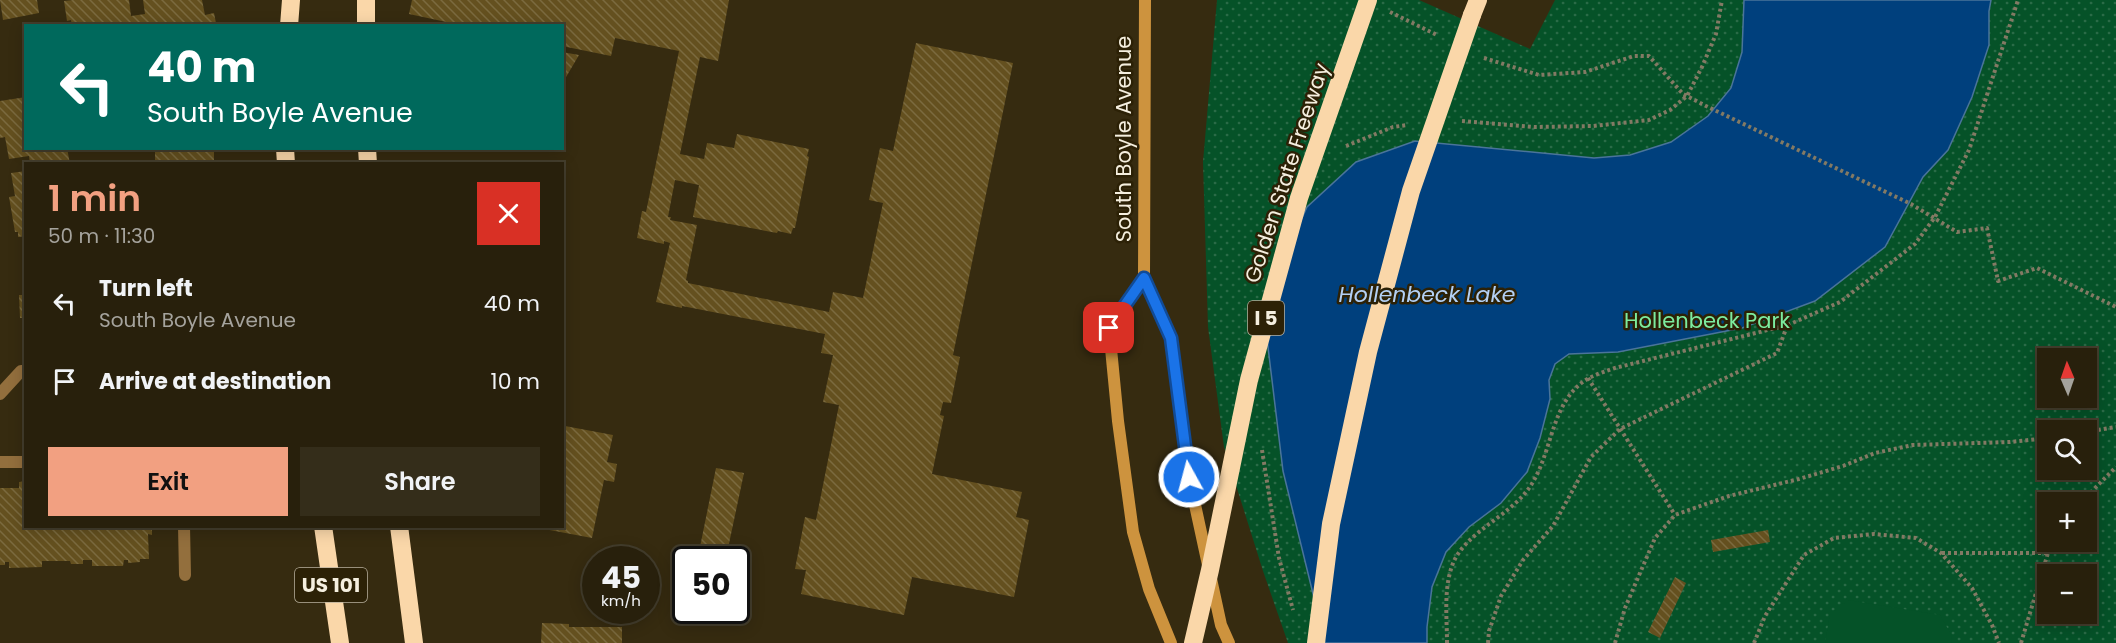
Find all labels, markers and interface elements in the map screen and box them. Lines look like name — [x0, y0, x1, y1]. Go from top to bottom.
street label: South Boyle Avenue — [1109, 36, 1138, 242]
text: 40 m — [147, 38, 256, 97]
icon: left — [48, 48, 126, 126]
street label: Golden State Freeway — [1237, 59, 1336, 286]
text: South Boyle Avenue — [147, 94, 413, 131]
text: 1 min — [48, 173, 141, 224]
button: close — [477, 182, 540, 245]
text: 50 m · 11:30 — [48, 222, 155, 250]
text: Turn left — [99, 273, 193, 304]
water label: Hollenbeck Lake — [1339, 279, 1515, 310]
icon: left — [48, 287, 81, 320]
text: 40 m — [484, 288, 540, 319]
road number: I 5 — [1248, 301, 1284, 335]
pin — [1083, 302, 1134, 353]
text: South Boyle Avenue — [99, 306, 296, 334]
park label: Hollenbeck Park — [1624, 306, 1790, 335]
icon: arrive — [1092, 311, 1125, 344]
north arrow — [2037, 348, 2097, 408]
map controls — [2037, 348, 2097, 624]
icon: arrive — [48, 365, 81, 398]
text: Arrive at destination — [99, 366, 331, 397]
text: 10 m — [491, 366, 540, 397]
button: search — [2037, 420, 2097, 480]
position arrow — [1157, 445, 1221, 509]
button: Exit — [48, 447, 288, 516]
button: Share — [300, 447, 540, 516]
button: + — [2037, 492, 2097, 552]
speed limit sign: 50 — [672, 546, 750, 624]
text: 45 — [601, 556, 641, 599]
button: − — [2037, 564, 2097, 624]
road number: US 101 — [295, 568, 367, 602]
text: km/h — [601, 590, 641, 611]

